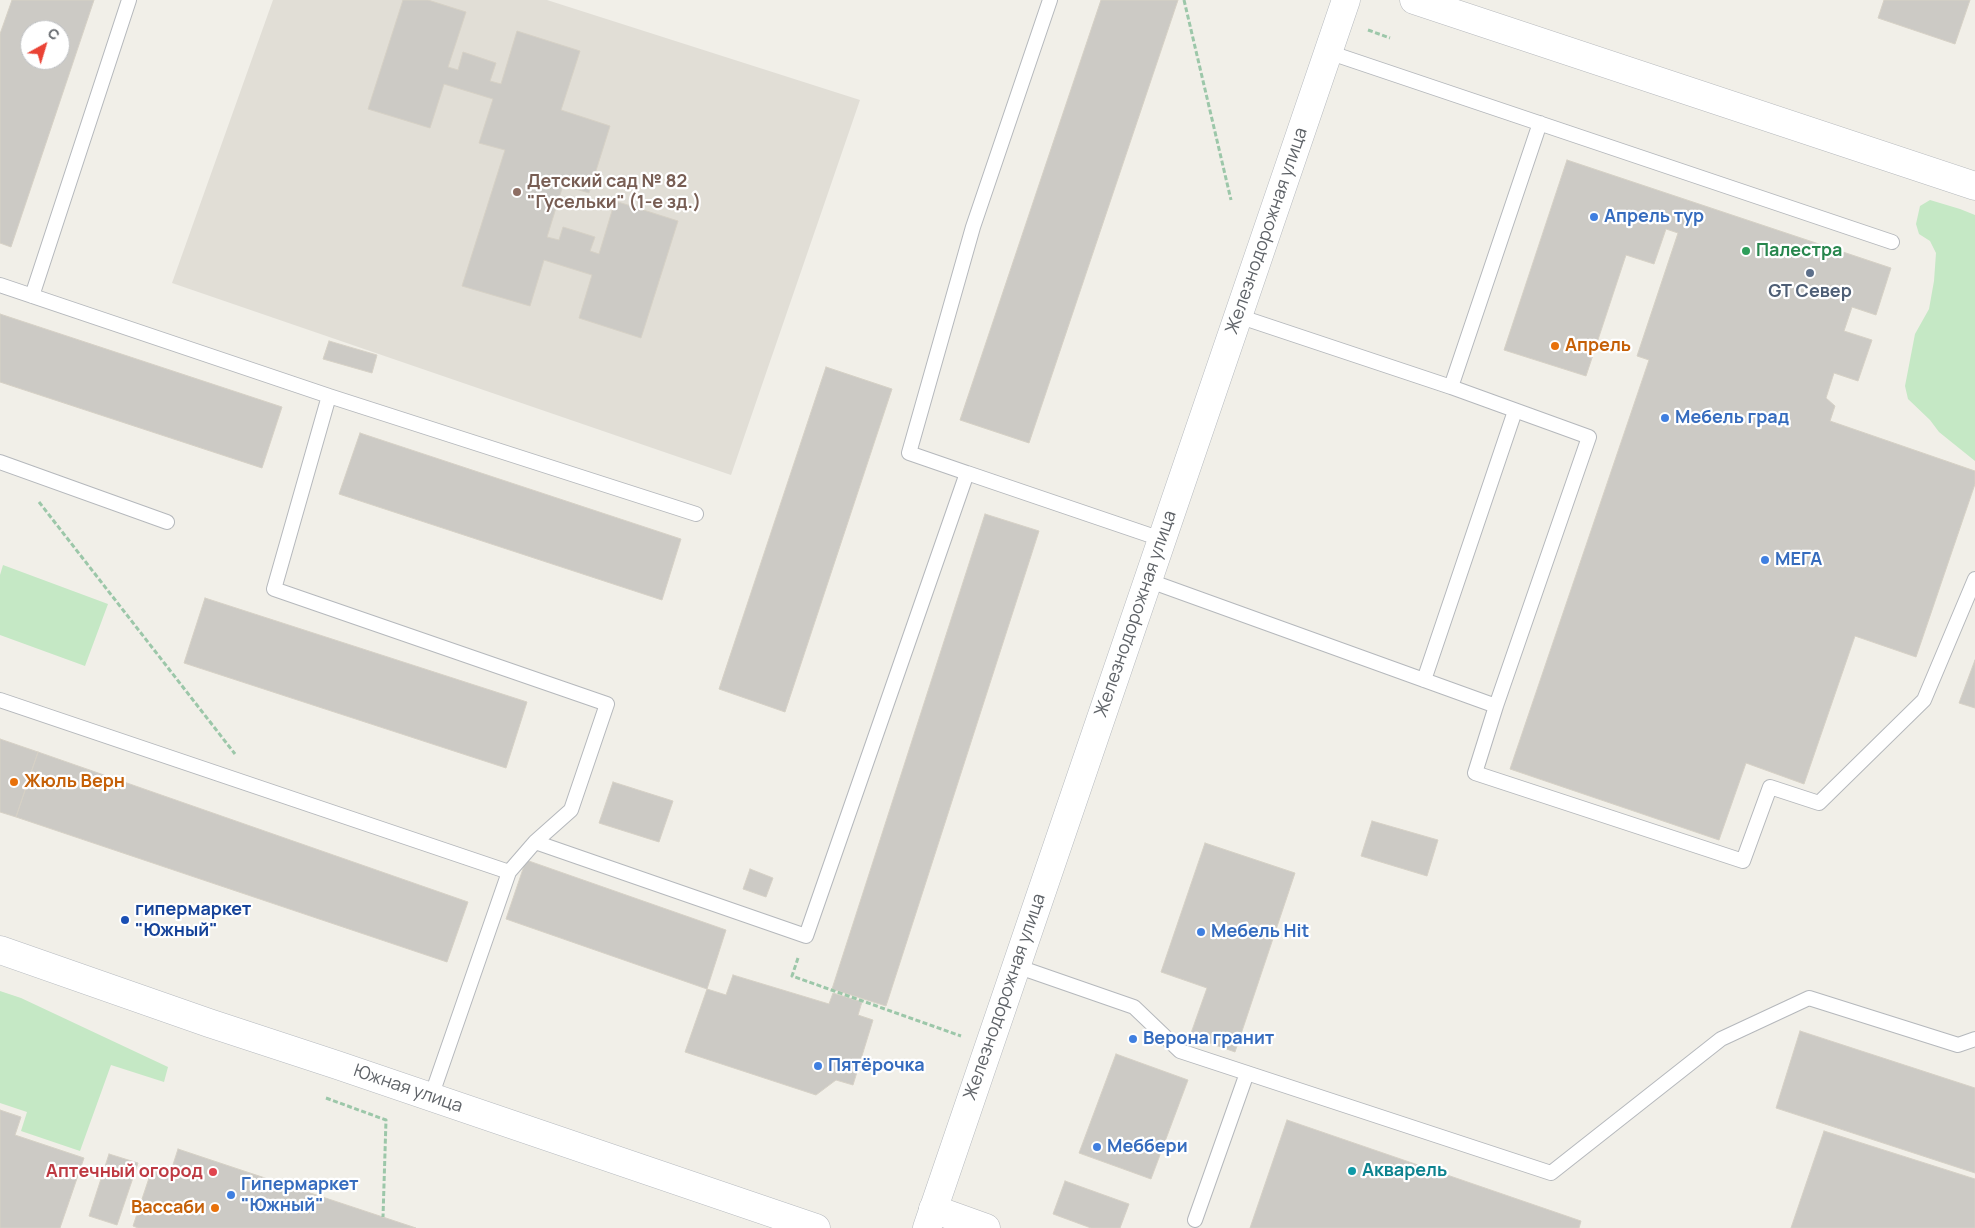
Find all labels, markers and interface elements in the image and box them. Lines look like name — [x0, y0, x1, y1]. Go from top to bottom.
north arrow — [20, 20, 70, 70]
text: С — [44, 23, 64, 44]
street label: Железнодорожная улица — [1221, 125, 1313, 337]
place label: Детский сад № 82 "Гусельки" (1-е зд.) — [527, 171, 701, 213]
marker: Детский сад № 82 "Гусельки" (1-е зд.) — [511, 186, 523, 198]
place label: Апрель тур — [1604, 206, 1704, 228]
marker: Апрель тур — [1588, 211, 1600, 223]
place label: Палестра — [1756, 240, 1842, 262]
marker: Палестра — [1740, 245, 1752, 257]
marker: GT Север — [1804, 267, 1816, 279]
place label: GT Север — [1768, 281, 1852, 303]
place label: Апрель — [1565, 335, 1631, 357]
marker: Апрель — [1549, 340, 1561, 352]
place label: Мебель град — [1675, 407, 1789, 429]
marker: Мебель град — [1659, 412, 1671, 424]
street label: Железнодорожная улица — [1090, 508, 1182, 720]
place label: МЕГА — [1775, 549, 1822, 571]
marker: МЕГА — [1759, 554, 1771, 566]
place label: Жюль Верн — [24, 771, 125, 793]
marker: Жюль Верн — [8, 776, 20, 788]
street label: Железнодорожная улица — [959, 891, 1051, 1103]
place label: гипермаркет "Южный" — [135, 899, 251, 942]
marker: гипермаркет "Южный" — [119, 914, 131, 926]
place label: Мебель Hit — [1211, 921, 1309, 943]
marker: Мебель Hit — [1195, 926, 1207, 938]
place label: Верона гранит — [1143, 1028, 1274, 1050]
marker: Верона гранит — [1127, 1033, 1139, 1045]
place label: Пятёрочка — [828, 1055, 925, 1077]
street label: Южная улица — [351, 1060, 465, 1118]
marker: Пятёрочка — [812, 1060, 824, 1072]
place label: Меббери — [1107, 1136, 1188, 1158]
marker: Меббери — [1091, 1141, 1103, 1153]
place label: Акварель — [1362, 1160, 1447, 1182]
place label: Аптечный огород — [46, 1161, 203, 1183]
marker: Акварель — [1346, 1165, 1358, 1177]
marker: Аптечный огород — [207, 1166, 219, 1178]
place label: Гипермаркет "Южный" — [241, 1174, 359, 1216]
marker: Гипермаркет "Южный" — [225, 1189, 237, 1201]
place label: Вассаби — [131, 1197, 205, 1219]
marker: Вассаби — [209, 1202, 221, 1214]

